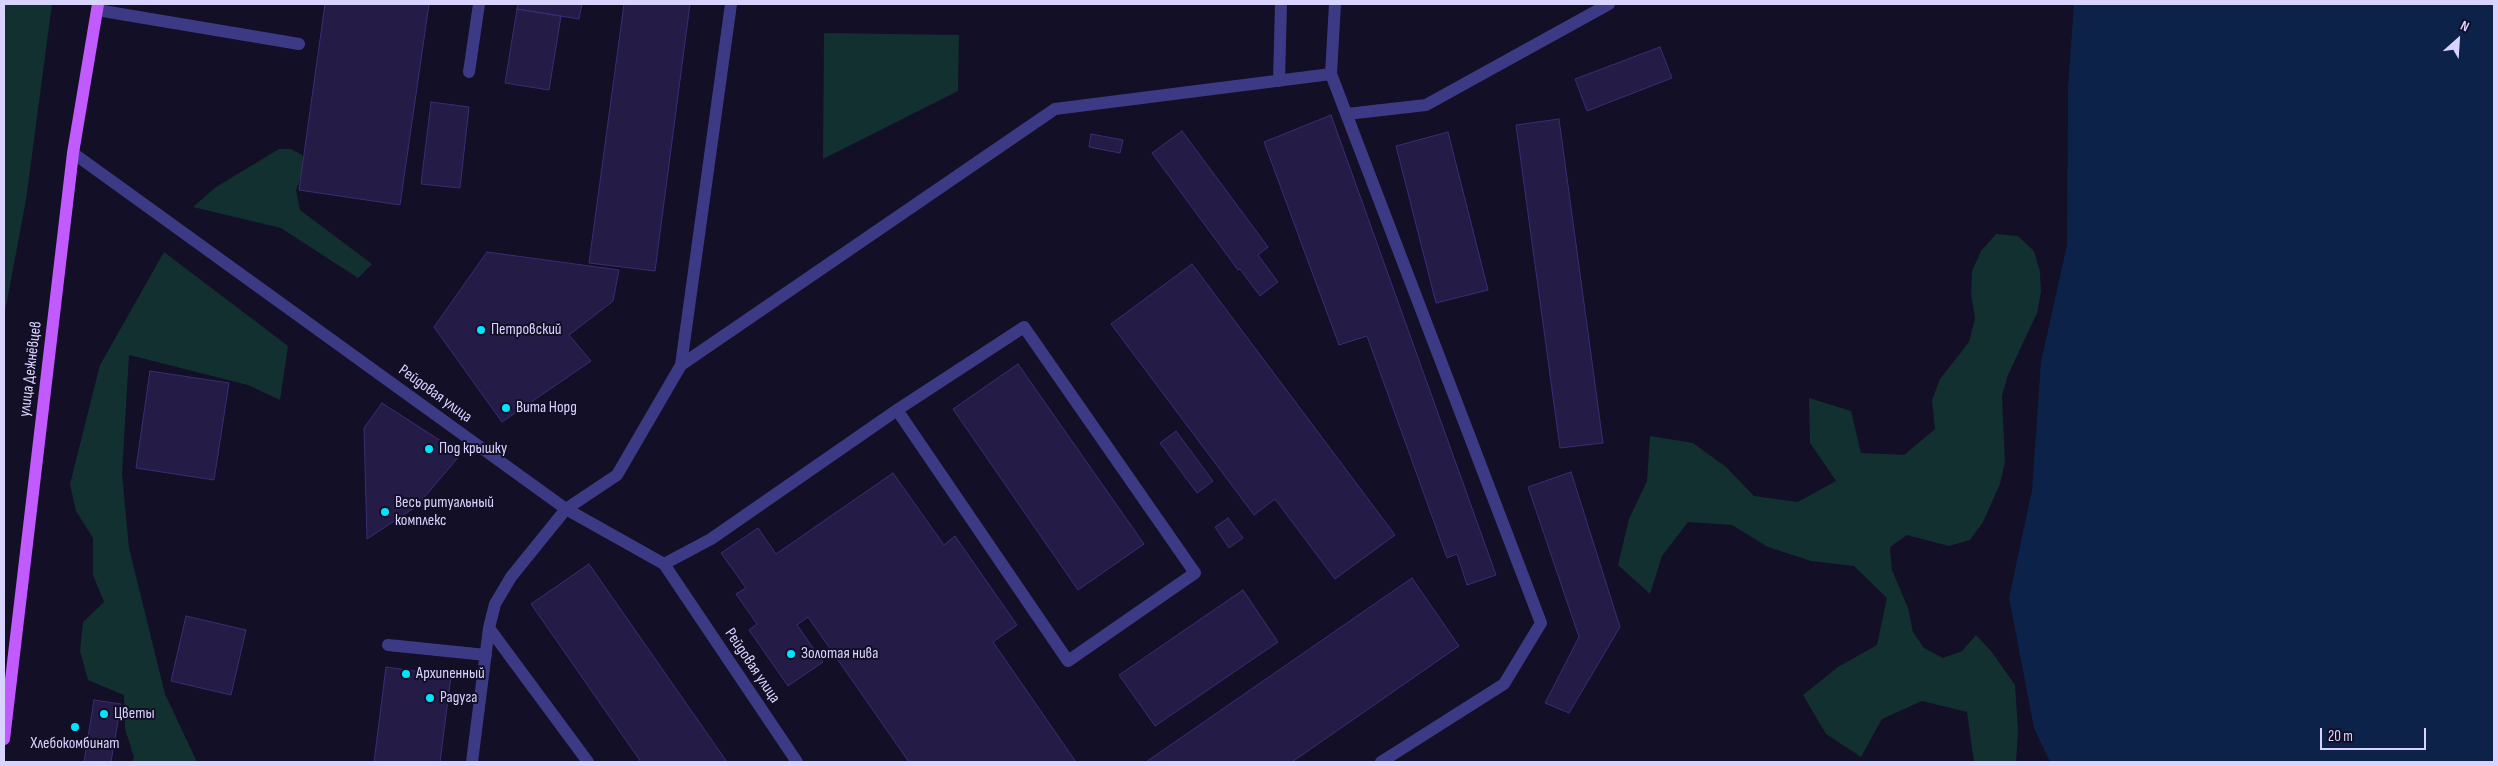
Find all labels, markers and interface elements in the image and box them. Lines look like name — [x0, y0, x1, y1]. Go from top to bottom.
north arrow — [2433, 15, 2483, 65]
text: N — [2458, 17, 2472, 35]
street label: улица Дежнёвцев — [16, 320, 46, 418]
place label: Петровский — [491, 320, 562, 340]
marker: Петровский — [475, 324, 487, 336]
street label: Рейдовая улица — [395, 361, 475, 427]
place label: Вита Норд — [516, 398, 577, 418]
marker: Вита Норд — [500, 402, 512, 414]
place label: Под крышку — [439, 439, 507, 459]
marker: Под крышку — [423, 443, 435, 455]
place label: Весь ритуальный комплекс — [395, 493, 494, 531]
marker: Весь ритуальный комплекс — [379, 506, 391, 518]
street label: Рейдовая улица — [720, 625, 784, 707]
place label: Золотая нива — [801, 644, 878, 664]
marker: Золотая нива — [785, 648, 797, 660]
place label: Архипенный — [416, 664, 485, 684]
marker: Архипенный — [400, 668, 412, 680]
place label: Радуга — [440, 688, 477, 708]
marker: Радуга — [424, 692, 436, 704]
place label: Цветы — [114, 704, 155, 724]
marker: Цветы — [98, 708, 110, 720]
scale bar — [2323, 718, 2429, 750]
marker: Хлебокомбинат — [69, 721, 81, 733]
text: 20 m — [2328, 727, 2353, 746]
place label: Хлебокомбинат — [30, 734, 120, 754]

